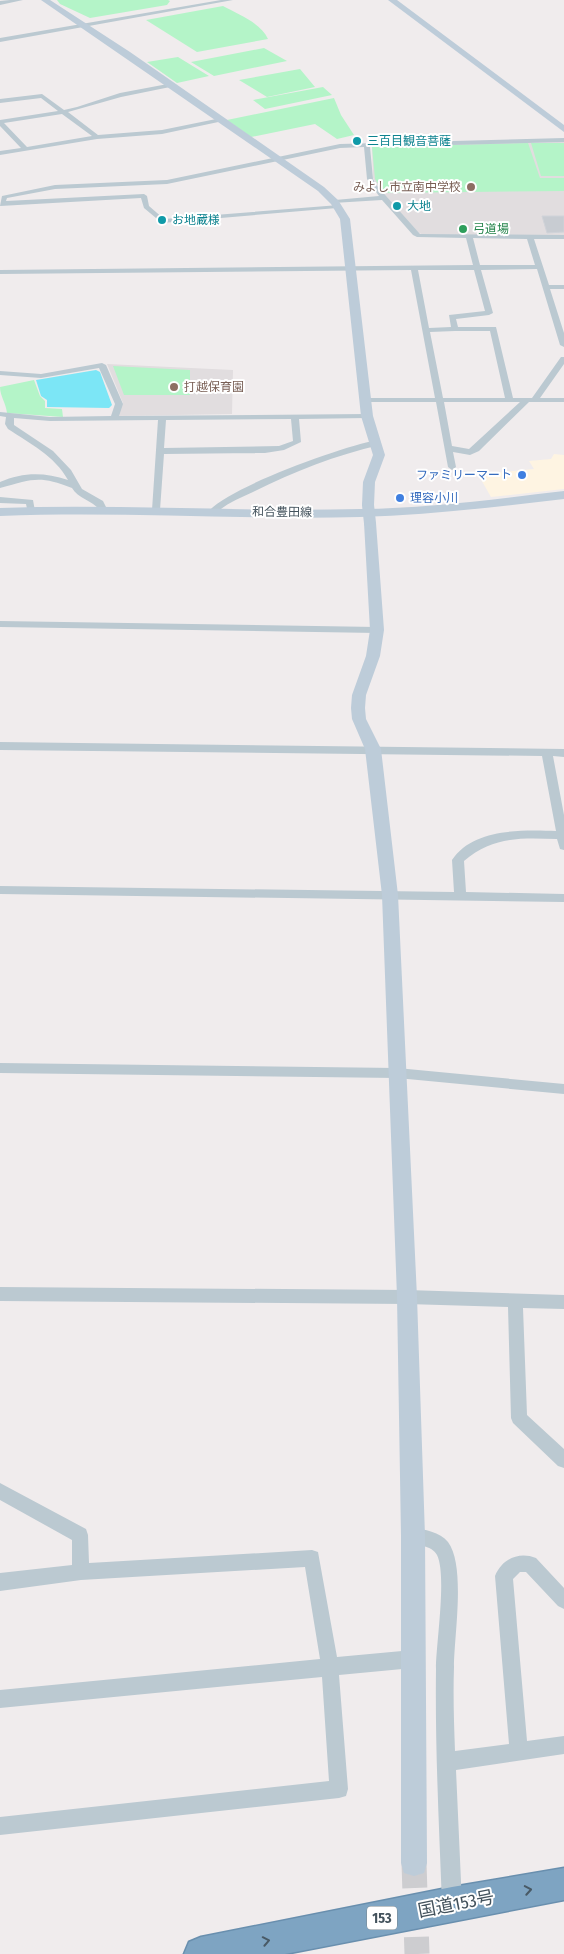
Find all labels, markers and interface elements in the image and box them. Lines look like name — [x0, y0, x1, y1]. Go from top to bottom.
place label: 三百目観音菩薩 — [367, 134, 451, 148]
marker: 三百目観音菩薩 — [351, 135, 363, 147]
place label: みよし市立南中学校 — [353, 180, 461, 194]
marker: みよし市立南中学校 — [465, 181, 477, 193]
place label: 大地 — [407, 199, 431, 213]
marker: 大地 — [391, 200, 403, 212]
place label: お地蔵様 — [172, 213, 220, 227]
marker: お地蔵様 — [156, 214, 168, 226]
place label: 弓道場 — [473, 222, 509, 236]
marker: 弓道場 — [457, 223, 469, 235]
place label: 打越保育園 — [184, 380, 244, 394]
marker: 打越保育園 — [168, 381, 180, 393]
place label: ファミリーマート — [416, 468, 512, 482]
marker: ファミリーマート — [516, 469, 528, 481]
place label: 理容小川 — [410, 491, 458, 505]
marker: 理容小川 — [394, 492, 406, 504]
street label: 和合豊田線 — [252, 504, 312, 520]
street label: 国道153号 — [416, 1886, 496, 1922]
one-way arrow — [524, 1886, 533, 1896]
road number: 153 — [367, 1906, 397, 1930]
one-way arrow — [261, 1936, 270, 1947]

